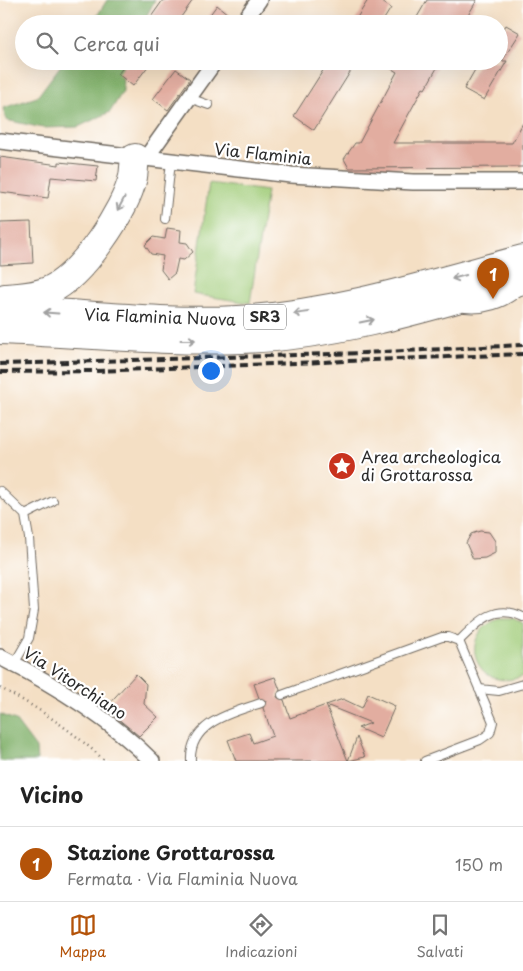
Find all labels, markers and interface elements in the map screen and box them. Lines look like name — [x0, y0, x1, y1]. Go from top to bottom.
search box — [15, 15, 508, 70]
icon: search — [33, 29, 61, 57]
text: Cerca qui — [73, 29, 160, 57]
street label: Via Flaminia — [213, 136, 313, 170]
one-way arrow — [116, 196, 126, 211]
pin: 1 — [477, 258, 509, 299]
one-way arrow — [451, 272, 467, 282]
street label: Via Flaminia Nuova — [84, 301, 236, 331]
road number: SR3 — [244, 304, 286, 330]
one-way arrow — [44, 308, 60, 318]
one-way arrow — [293, 308, 309, 318]
one-way arrow — [359, 316, 375, 325]
one-way arrow — [180, 335, 196, 345]
your location — [198, 358, 224, 384]
place label: Area archeologica di Grottarossa — [361, 444, 501, 486]
place icon: Area archeologica di Grottarossa — [327, 451, 357, 481]
street label: Via Vitorchiano — [19, 640, 132, 725]
text: Vicino — [20, 778, 83, 810]
text: Stazione Grottarossa — [67, 838, 275, 866]
text: 1 — [32, 852, 40, 876]
text: 150 m — [455, 852, 503, 876]
text: Fermata · Via Flaminia Nuova — [67, 866, 298, 890]
tab: Mappa — [60, 911, 106, 962]
tab: Indicazioni — [225, 911, 297, 962]
tab: Salvati — [416, 911, 463, 962]

